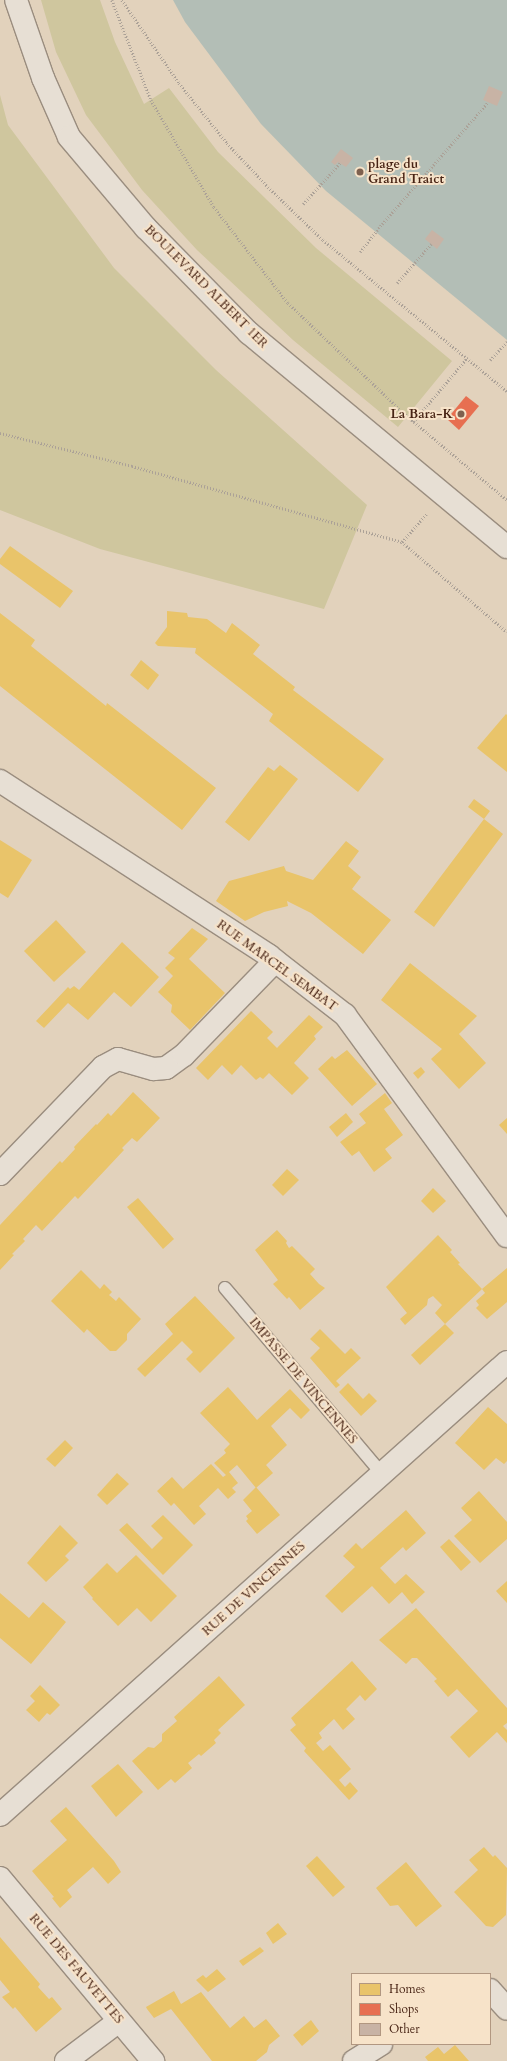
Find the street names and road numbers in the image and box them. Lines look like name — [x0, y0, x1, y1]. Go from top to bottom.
street label: BOULEVARD ALBERT 1ER — [141, 222, 271, 352]
street label: RUE MARCEL SEMBAT — [214, 917, 340, 1015]
street label: IMPASSE DE VINCENNES — [246, 1315, 360, 1447]
street label: RUE DE VINCENNES — [199, 1539, 309, 1639]
street label: RUE DES FAUVETTES — [26, 1911, 126, 2027]

